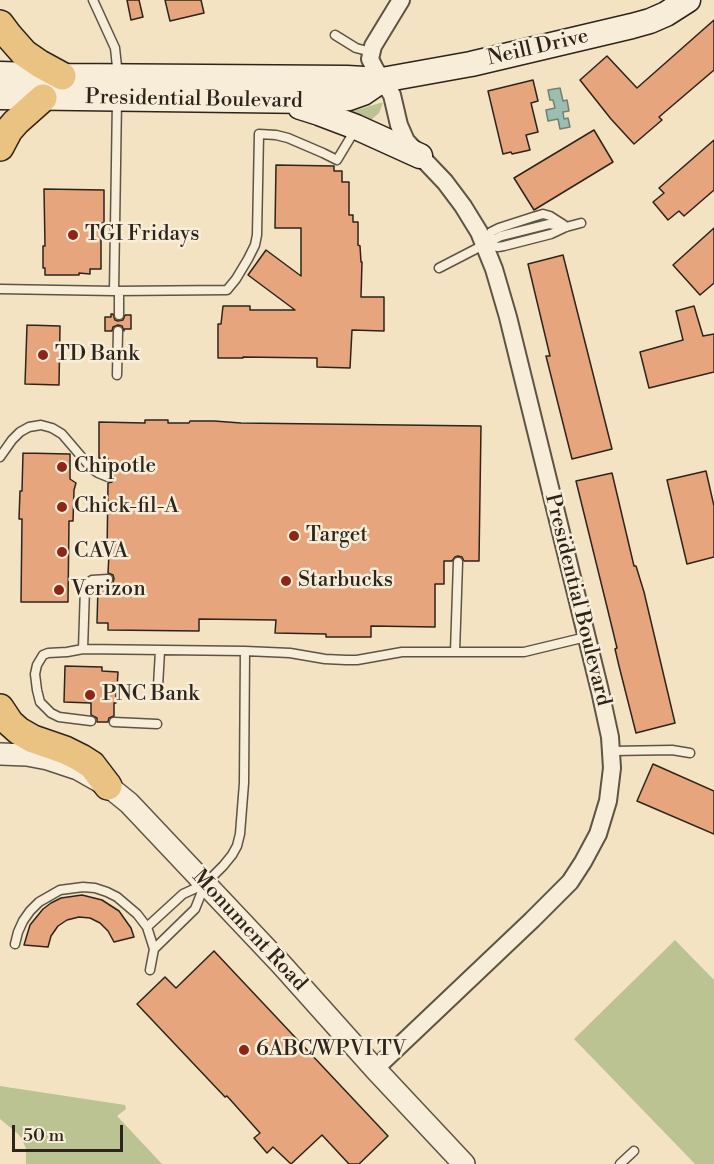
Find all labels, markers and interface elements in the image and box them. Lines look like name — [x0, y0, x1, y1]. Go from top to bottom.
street label: Neill Drive — [485, 24, 591, 72]
street label: Presidential Boulevard — [85, 86, 303, 114]
place label: TGI Fridays — [85, 222, 199, 248]
marker: TGI Fridays — [66, 228, 80, 242]
place label: TD Bank — [55, 342, 139, 368]
marker: TD Bank — [36, 348, 50, 362]
place label: Chipotle — [74, 454, 156, 480]
marker: Chipotle — [55, 460, 69, 474]
street label: Presidential Boulevard — [538, 491, 616, 709]
place label: Chick-fil-A — [74, 494, 179, 520]
marker: Chick-fil-A — [55, 500, 69, 514]
place label: Target — [306, 523, 368, 549]
marker: Target — [287, 529, 301, 543]
place label: CAVA — [74, 539, 128, 565]
marker: CAVA — [55, 545, 69, 559]
place label: Starbucks — [298, 568, 393, 594]
marker: Starbucks — [279, 574, 293, 588]
place label: Verizon — [71, 577, 146, 603]
marker: Verizon — [52, 583, 66, 597]
place label: PNC Bank — [102, 682, 199, 708]
marker: PNC Bank — [83, 688, 97, 702]
street label: Monument Road — [186, 865, 312, 997]
place label: 6ABC/WPVI TV — [256, 1037, 406, 1063]
marker: 6ABC/WPVI TV — [237, 1043, 251, 1057]
scale bar — [15, 1113, 126, 1151]
text: 50 m — [23, 1124, 64, 1147]

